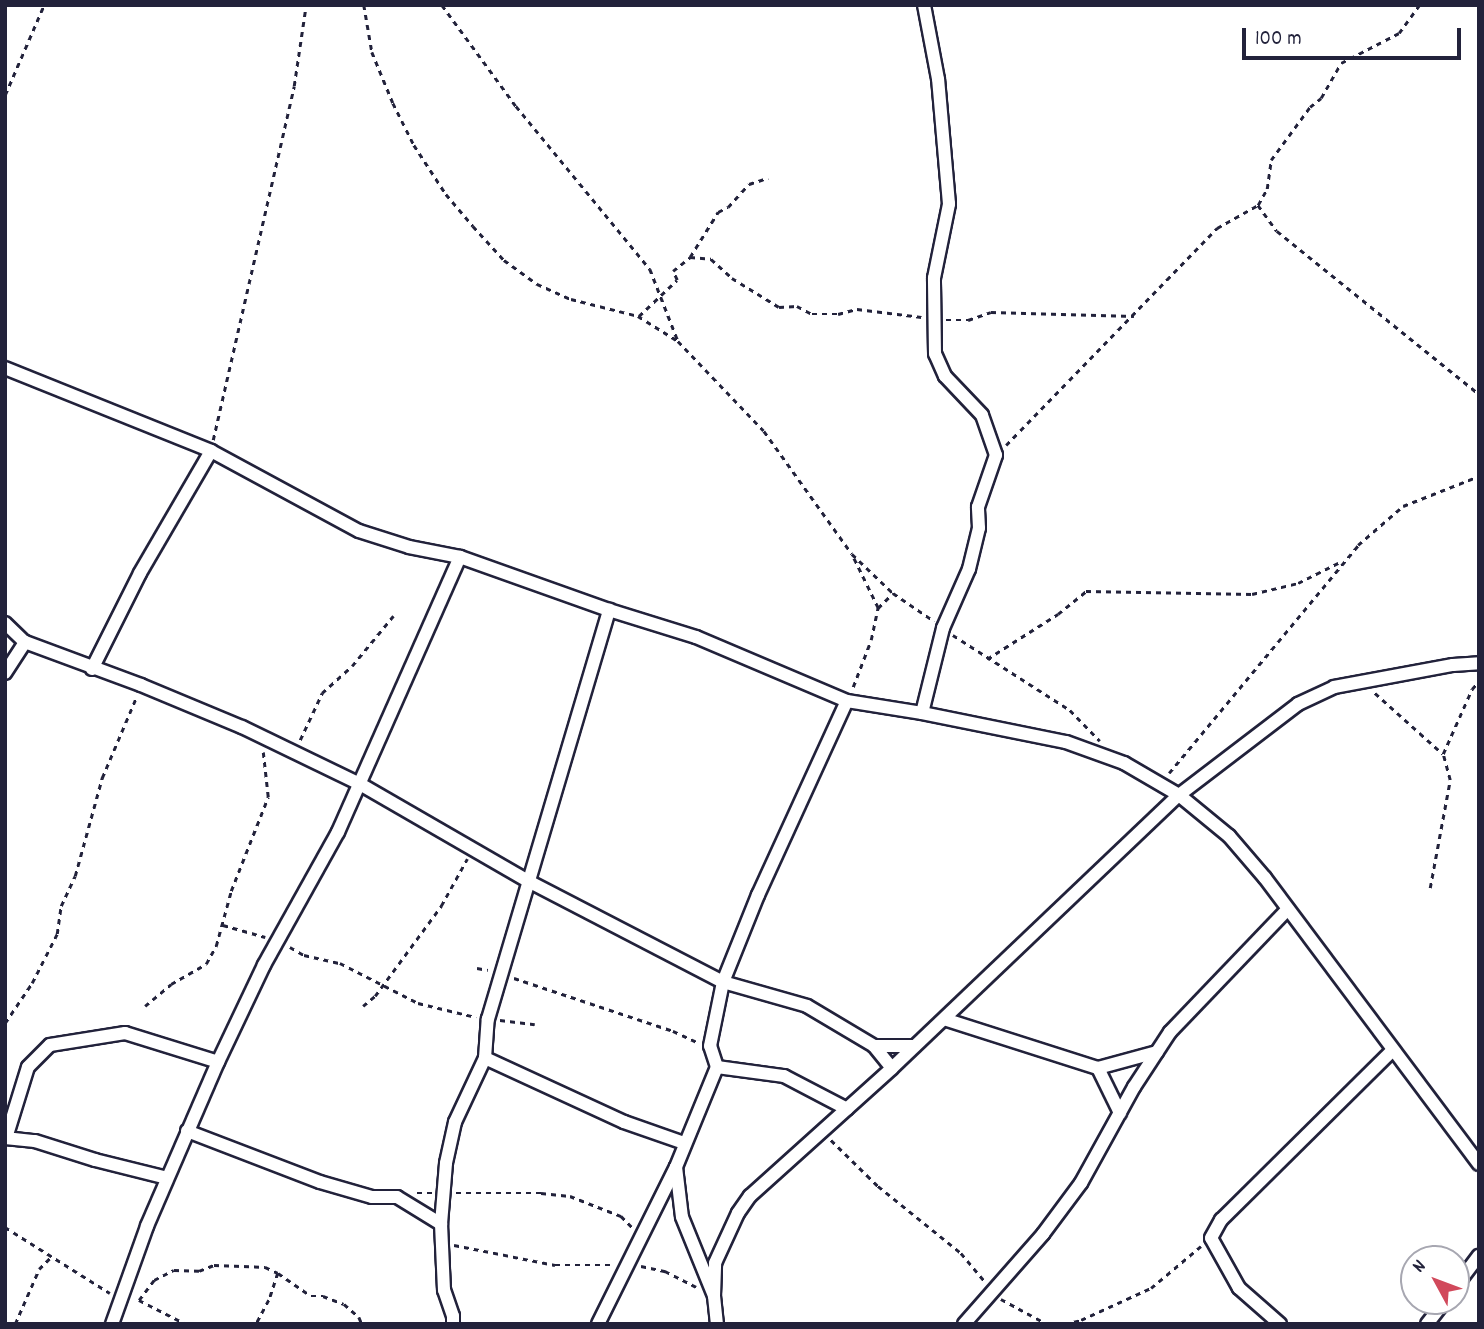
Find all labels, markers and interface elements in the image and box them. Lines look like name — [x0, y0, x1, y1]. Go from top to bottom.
scale bar — [1246, 14, 1465, 58]
text: 100 m — [1255, 25, 1302, 55]
north arrow — [1400, 1245, 1470, 1315]
text: N — [1407, 1255, 1434, 1280]

